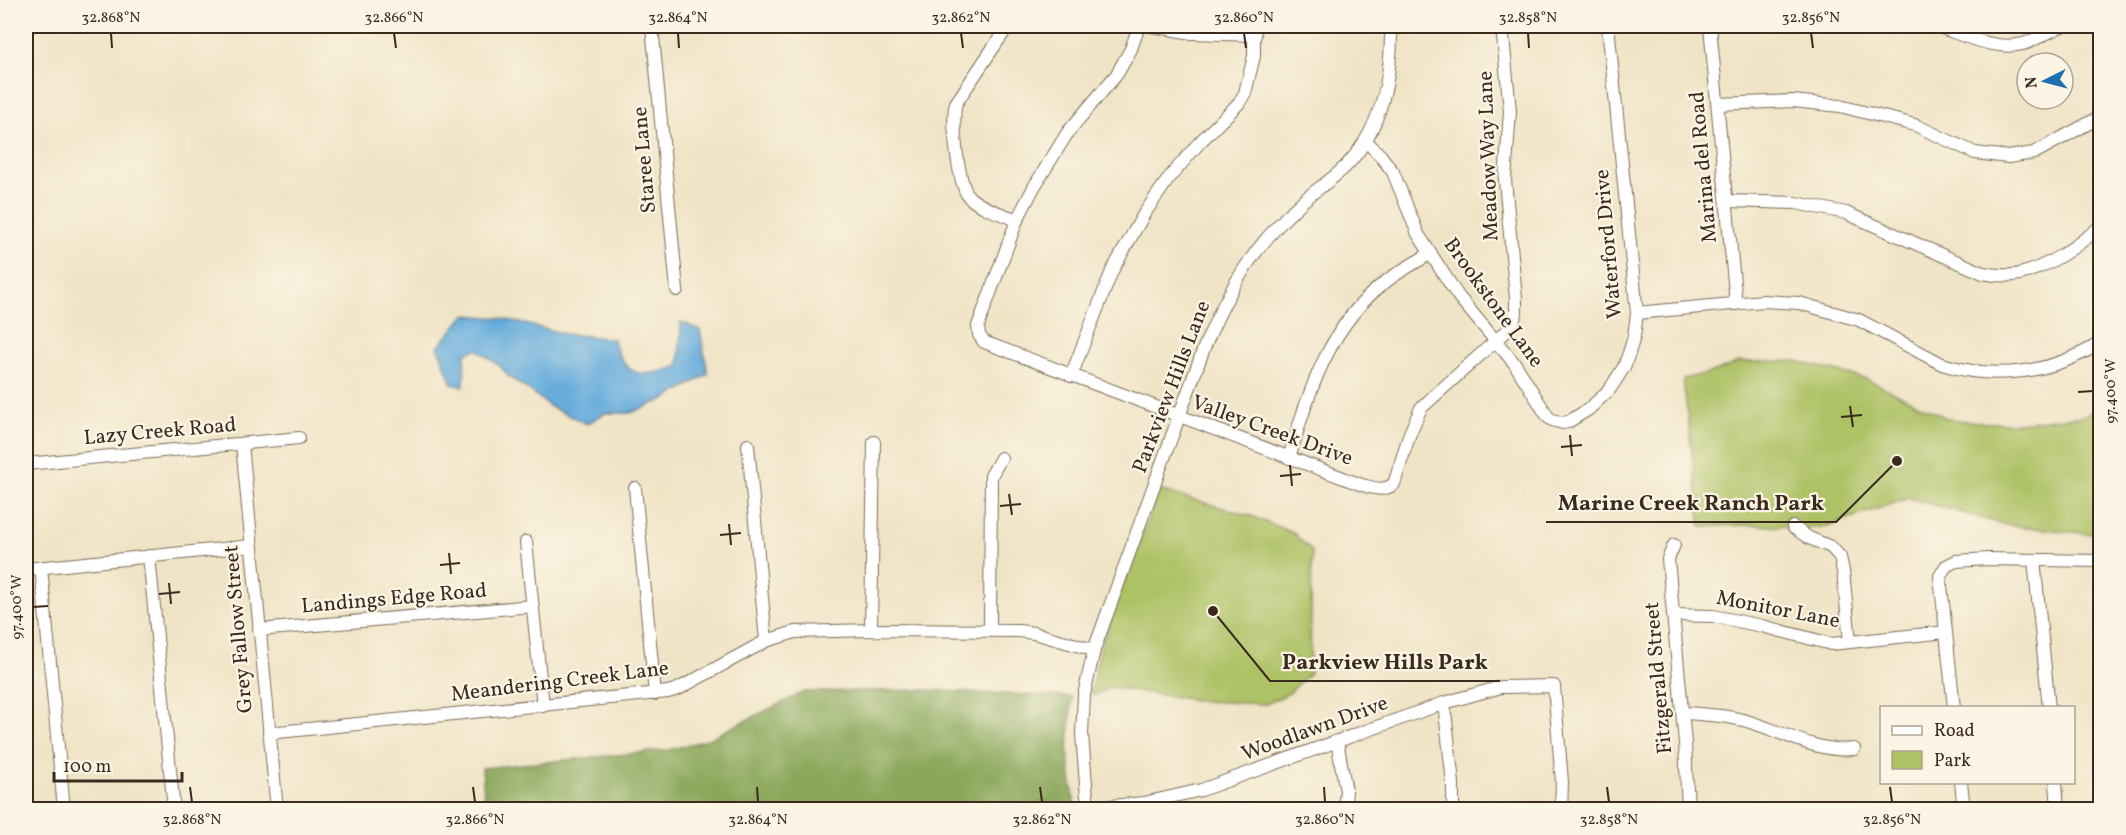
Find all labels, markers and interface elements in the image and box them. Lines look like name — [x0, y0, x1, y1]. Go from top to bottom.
text: 32.868°N — [82, 8, 140, 29]
text: 32.866°N — [365, 8, 423, 29]
text: 32.864°N — [648, 8, 708, 29]
text: 32.862°N — [932, 8, 991, 29]
text: 32.860°N — [1214, 8, 1274, 29]
text: 32.858°N — [1499, 8, 1557, 29]
text: 32.856°N — [1782, 8, 1840, 29]
north arrow — [2015, 51, 2075, 111]
street label: Meadow Way Lane — [1472, 70, 1506, 242]
text: N — [2020, 75, 2044, 89]
street label: Marina del Road — [1683, 90, 1725, 244]
street label: Staree Lane — [626, 105, 664, 215]
street label: Waterford Drive — [1588, 168, 1630, 320]
street label: Brookstone Lane — [1436, 232, 1550, 374]
street label: Parkview Hills Lane — [1126, 297, 1218, 477]
text: 97.400°W — [2101, 358, 2122, 424]
street label: Valley Creek Drive — [1187, 388, 1357, 474]
street label: Lazy Creek Road — [82, 411, 238, 453]
callout: Marine Creek Ranch Park — [1546, 482, 1836, 522]
text: Marine Creek Ranch Park — [1558, 489, 1824, 520]
street label: Grey Fallow Street — [217, 544, 261, 714]
text: 97.400°W — [7, 574, 28, 640]
street label: Landings Edge Road — [300, 576, 488, 622]
street label: Monitor Lane — [1714, 584, 1842, 636]
street label: Fitzgerald Street — [1638, 601, 1680, 755]
callout: Parkview Hills Park — [1270, 641, 1500, 681]
text: Parkview Hills Park — [1282, 648, 1488, 679]
street label: Meandering Creek Lane — [449, 654, 671, 710]
street label: Woodlawn Drive — [1238, 689, 1392, 769]
legend — [1880, 706, 2075, 784]
text: Road — [1934, 719, 1975, 744]
scale bar — [54, 745, 182, 783]
text: Park — [1934, 749, 1971, 774]
text: 100 m — [63, 755, 112, 780]
text: 32.868°N — [163, 810, 221, 831]
text: 32.866°N — [446, 810, 504, 831]
text: 32.864°N — [728, 810, 788, 831]
text: 32.862°N — [1013, 810, 1072, 831]
text: 32.860°N — [1295, 810, 1355, 831]
text: 32.858°N — [1580, 810, 1638, 831]
text: 32.856°N — [1863, 810, 1921, 831]

